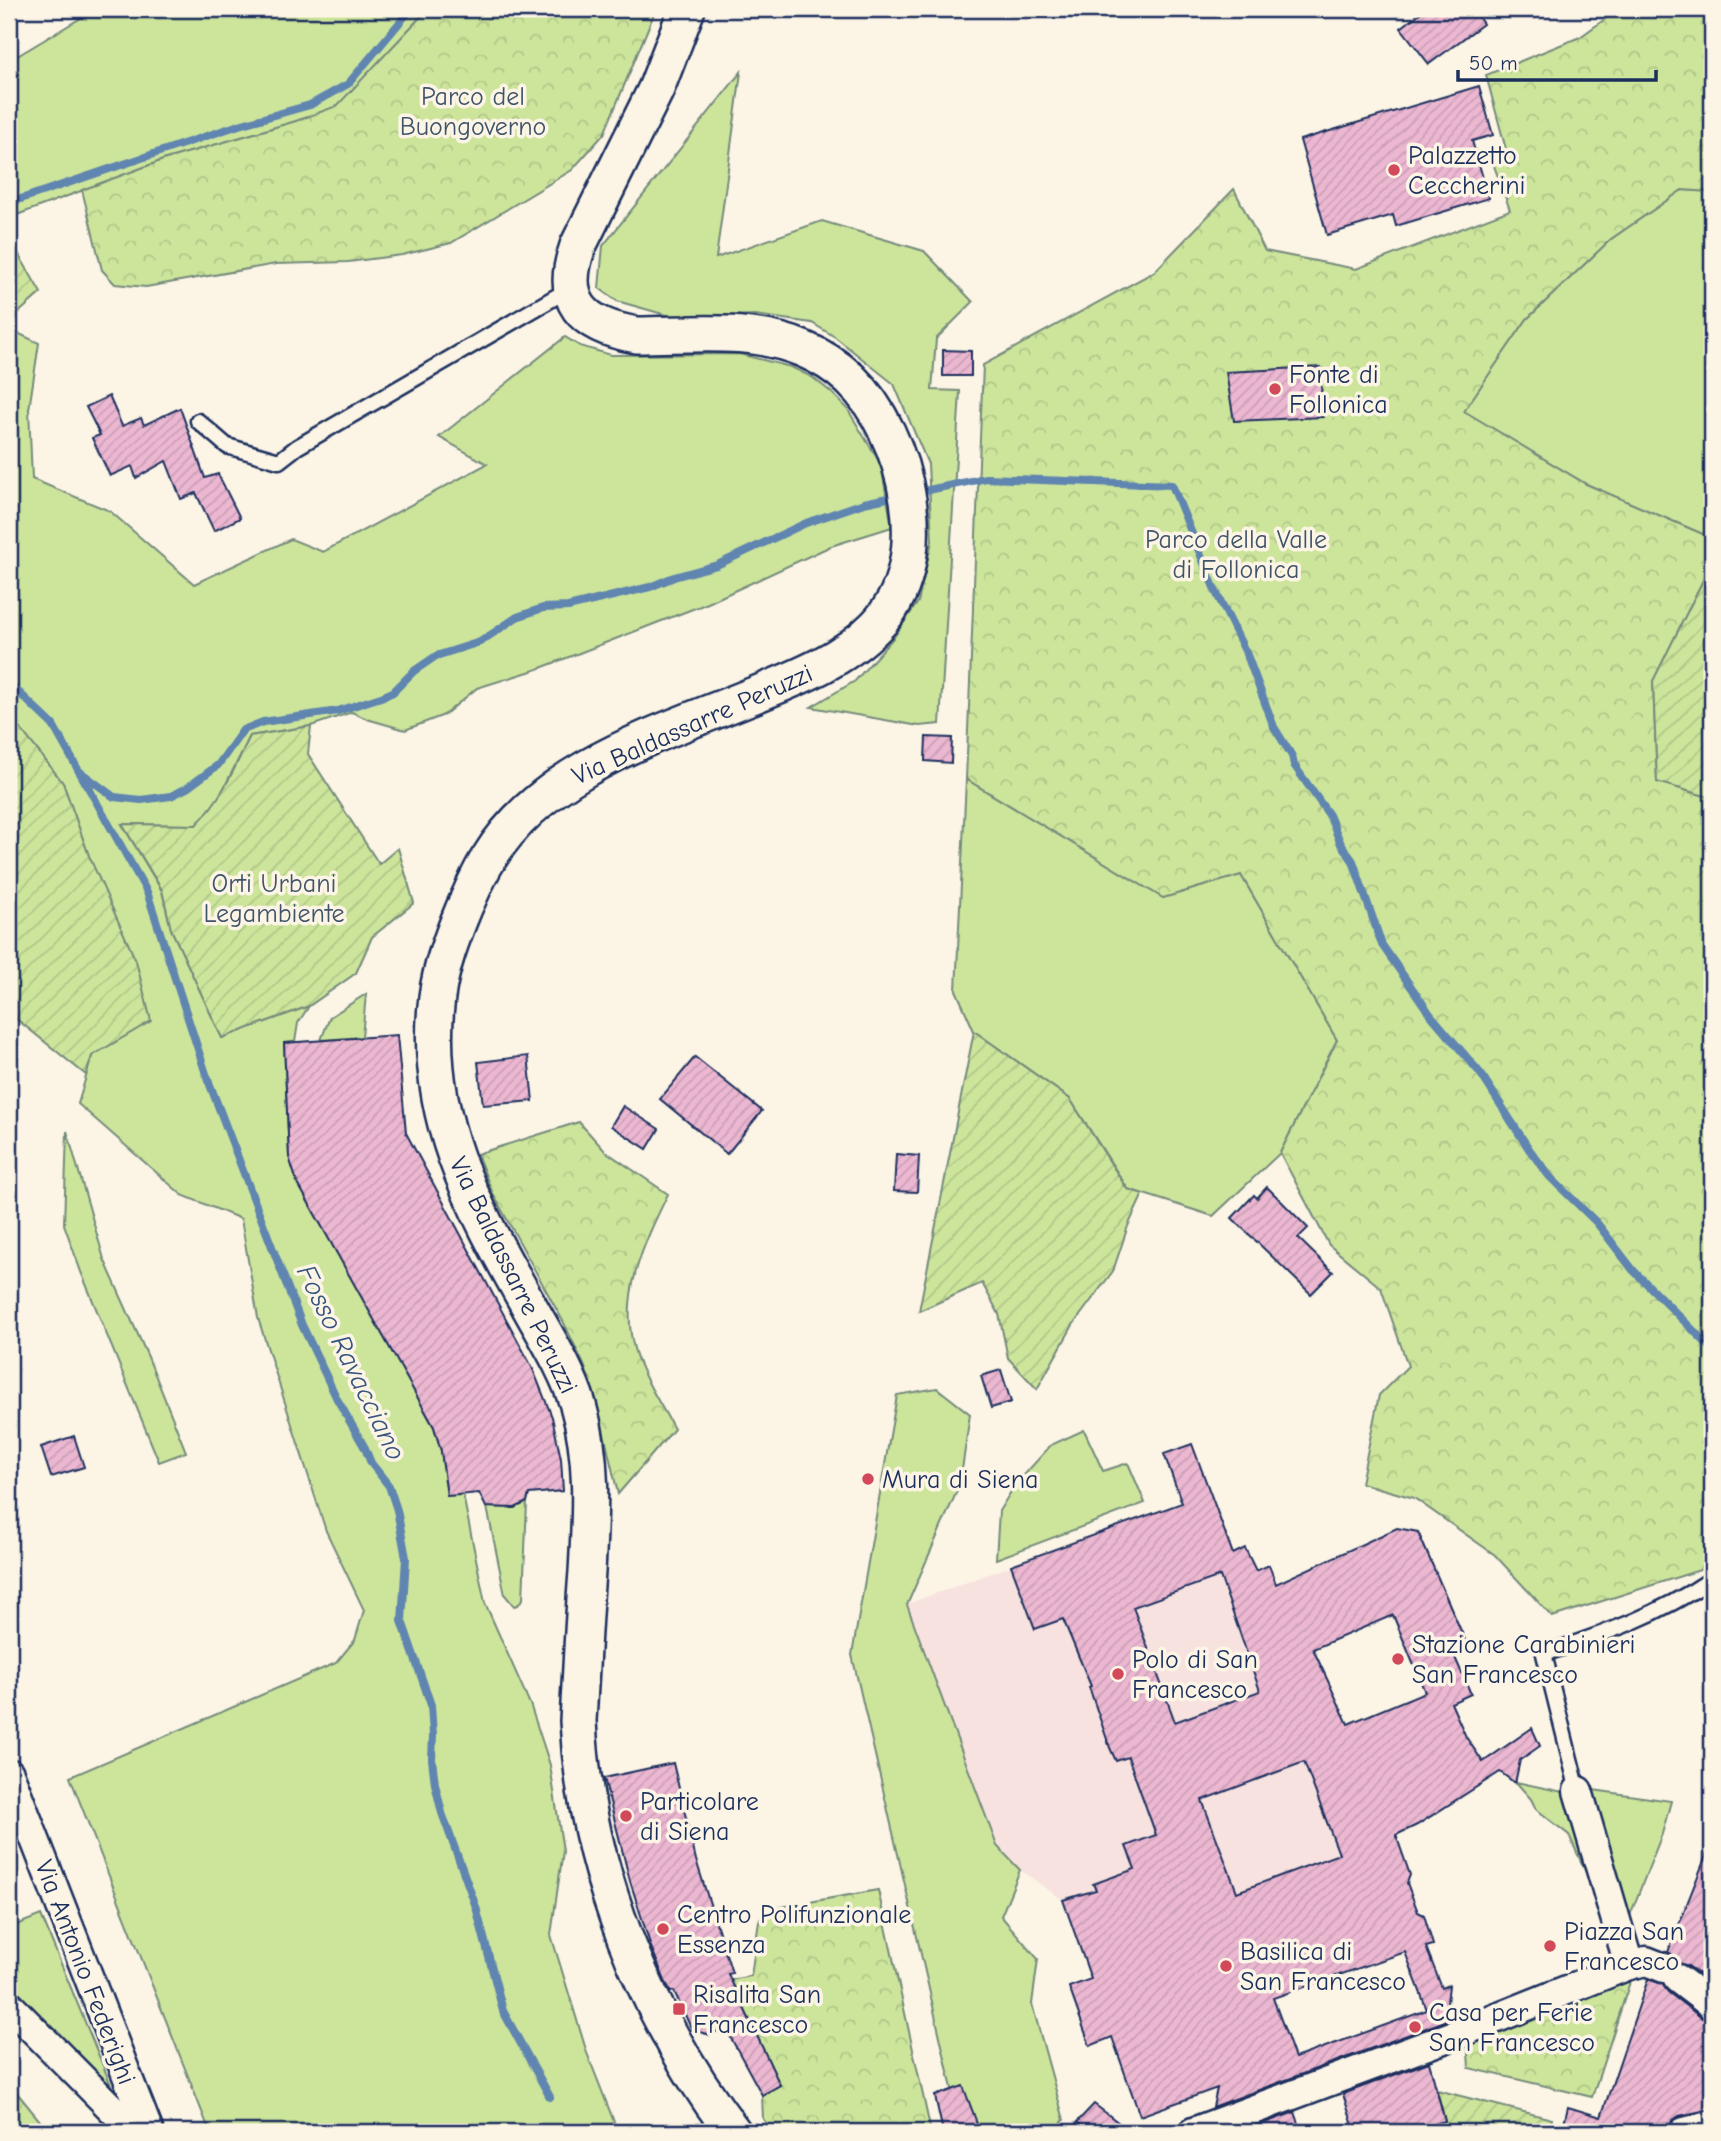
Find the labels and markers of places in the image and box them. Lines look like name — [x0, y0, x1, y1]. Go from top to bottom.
place label: Palazzetto Ceccherini — [1408, 141, 1526, 201]
marker: Palazzetto Ceccherini — [1386, 162, 1402, 178]
place label: Fonte di Follonica — [1289, 360, 1388, 420]
marker: Fonte di Follonica — [1267, 381, 1283, 397]
place label: Mura di Siena — [882, 1465, 1038, 1495]
marker: Mura di Siena — [860, 1471, 876, 1487]
place label: Stazione Carabinieri San Francesco — [1412, 1630, 1635, 1690]
place label: Polo di San Francesco — [1132, 1645, 1258, 1705]
marker: Stazione Carabinieri San Francesco — [1390, 1651, 1406, 1667]
marker: Polo di San Francesco — [1110, 1666, 1126, 1682]
place label: Particolare di Siena — [640, 1787, 759, 1847]
marker: Particolare di Siena — [618, 1808, 634, 1824]
place label: Centro Polifunzionale Essenza — [677, 1900, 911, 1960]
place label: Piazza San Francesco — [1564, 1917, 1684, 1977]
marker: Centro Polifunzionale Essenza — [655, 1921, 671, 1937]
place label: Basilica di San Francesco — [1240, 1937, 1406, 1997]
marker: Piazza San Francesco — [1542, 1938, 1558, 1954]
marker: Basilica di San Francesco — [1218, 1958, 1234, 1974]
place label: Risalita San Francesco — [693, 1980, 821, 2040]
place label: Casa per Ferie San Francesco — [1429, 1998, 1595, 2058]
marker: Risalita San Francesco — [671, 2001, 687, 2017]
marker: Casa per Ferie San Francesco — [1407, 2019, 1423, 2035]

